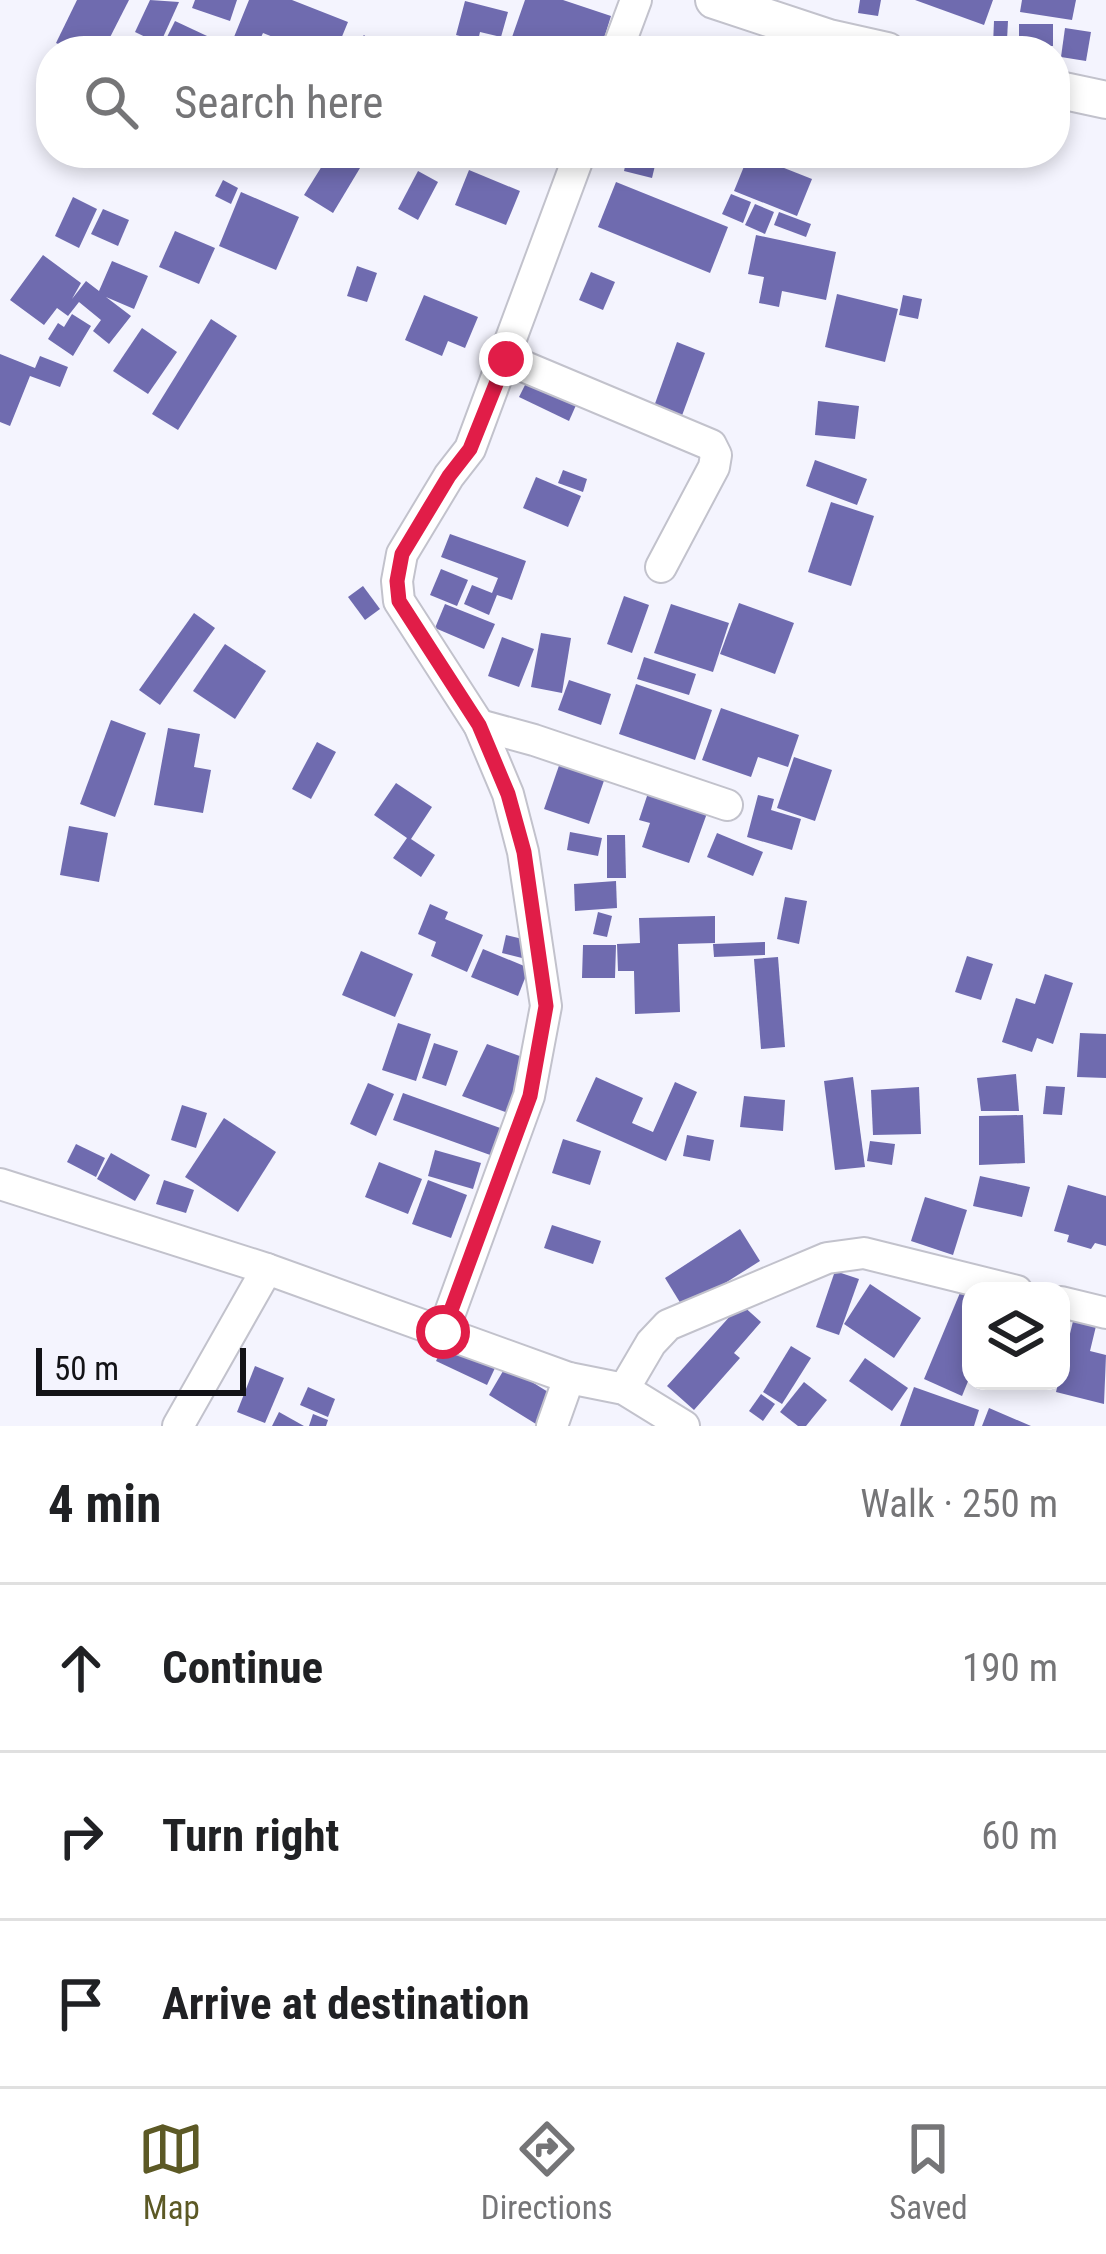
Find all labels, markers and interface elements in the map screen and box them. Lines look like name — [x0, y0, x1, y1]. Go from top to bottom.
search box — [36, 36, 1070, 168]
icon: search — [78, 69, 144, 135]
text: Search here — [174, 76, 383, 129]
route end — [479, 332, 533, 386]
map controls — [962, 1282, 1070, 1390]
button: layers — [962, 1282, 1070, 1390]
route start — [416, 1305, 470, 1359]
scale bar — [36, 1342, 246, 1395]
text: 50 m — [54, 1349, 119, 1388]
text: 4 min — [48, 1475, 161, 1534]
text: Walk · 250 m — [860, 1481, 1058, 1527]
icon: ahead — [48, 1635, 114, 1701]
text: Continue — [162, 1641, 323, 1694]
text: 190 m — [962, 1645, 1058, 1691]
icon: right — [48, 1803, 114, 1869]
text: Turn right — [162, 1809, 339, 1862]
text: 60 m — [981, 1813, 1058, 1859]
icon: arrive — [48, 1971, 114, 2037]
text: Arrive at destination — [162, 1977, 530, 2030]
tab: Map — [138, 2116, 204, 2227]
tab: Directions — [481, 2116, 613, 2227]
tab: Saved — [889, 2116, 968, 2227]

